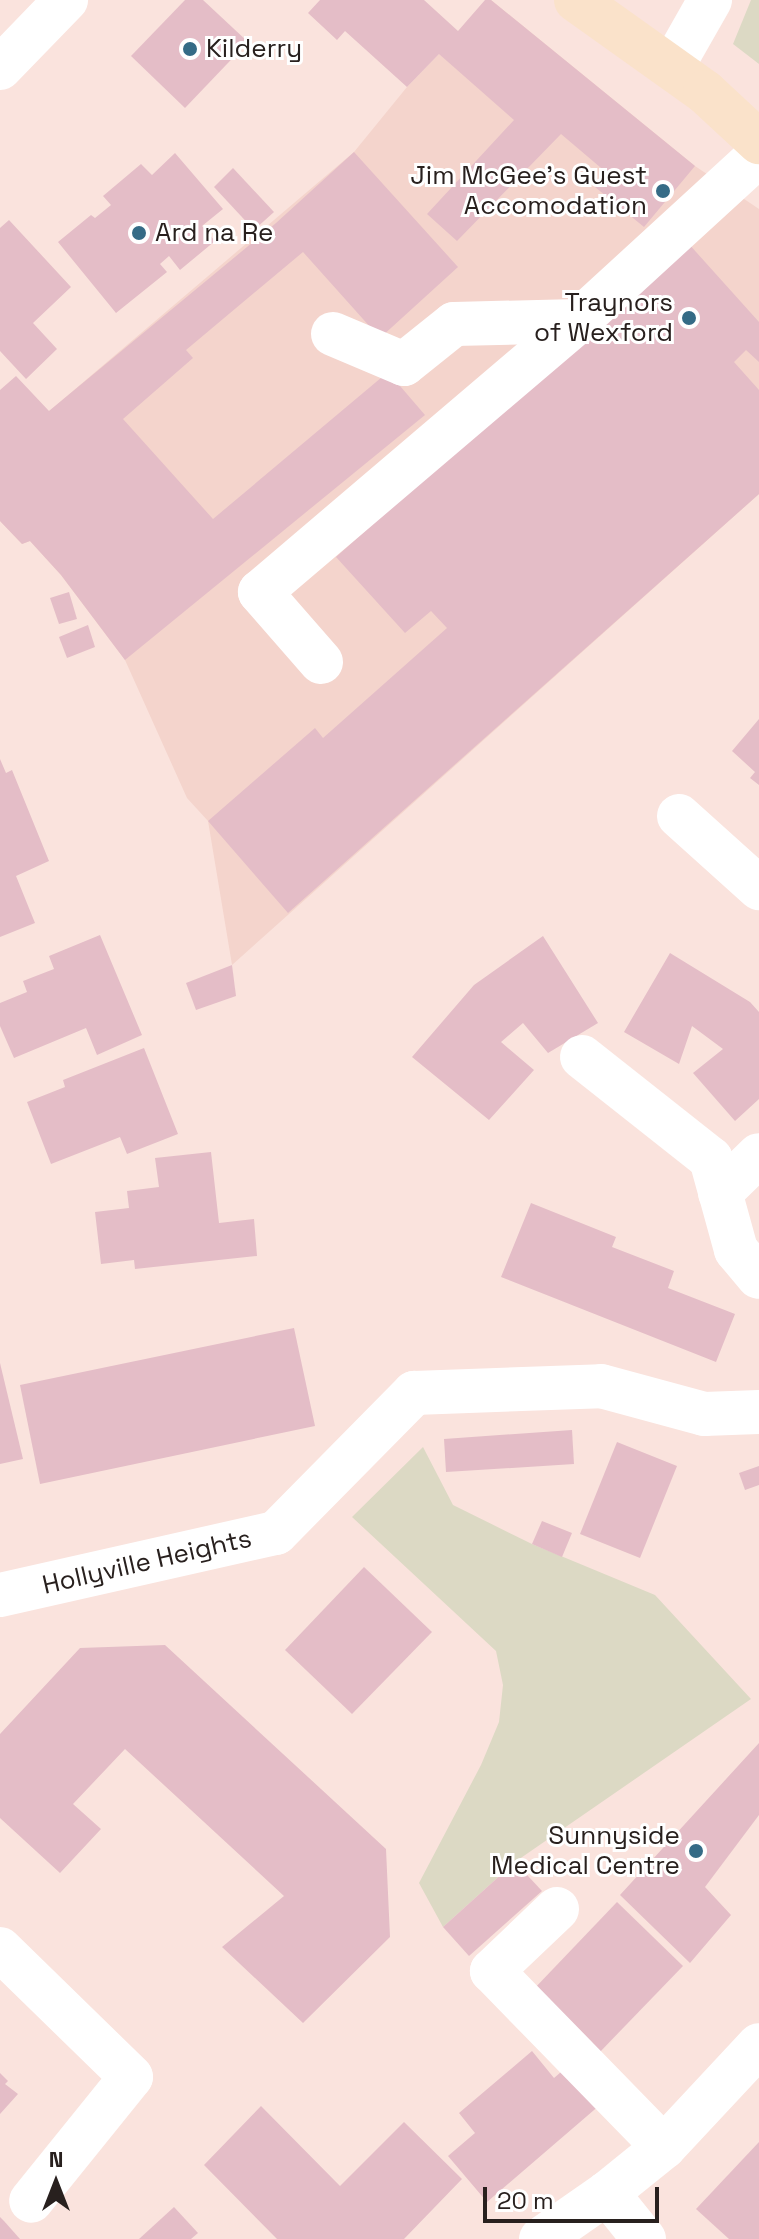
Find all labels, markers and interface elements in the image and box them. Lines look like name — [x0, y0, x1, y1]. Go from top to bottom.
place label: Kilderry — [206, 33, 302, 65]
marker: Kilderry — [181, 40, 199, 58]
place label: Jim McGee's Guest Accomodation — [410, 160, 647, 222]
marker: Jim McGee's Guest Accomodation — [654, 182, 672, 200]
place label: Ard na Re — [155, 217, 274, 249]
marker: Ard na Re — [130, 224, 148, 242]
place label: Traynors of Wexford — [534, 287, 673, 348]
marker: Traynors of Wexford — [680, 309, 698, 327]
street label: Hollyville Heights — [39, 1523, 255, 1601]
place label: Sunnyside Medical Centre — [491, 1820, 680, 1882]
marker: Sunnyside Medical Centre — [687, 1842, 705, 1860]
north arrow — [16, 2143, 96, 2223]
text: N — [49, 2145, 63, 2173]
scale bar — [487, 2171, 663, 2221]
text: 20 m — [497, 2185, 554, 2216]

